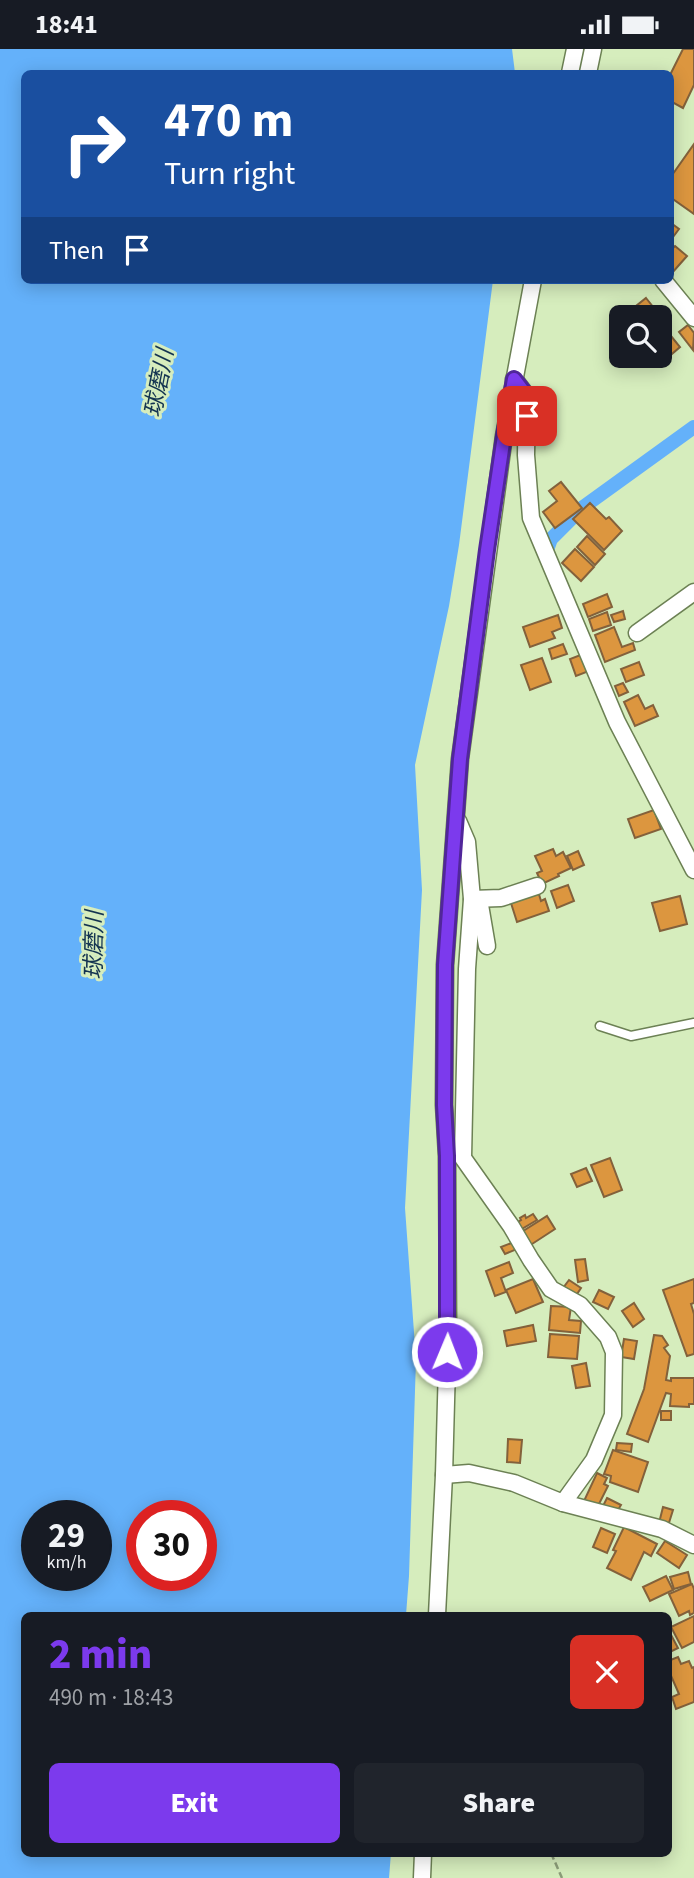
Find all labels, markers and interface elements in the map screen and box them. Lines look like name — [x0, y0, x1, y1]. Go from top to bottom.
text: 18:41 — [35, 6, 98, 43]
text: 470 m — [164, 86, 293, 156]
icon: right — [49, 98, 140, 189]
text: Turn right — [164, 151, 295, 197]
icon: arrive — [118, 231, 156, 269]
text: Then — [49, 232, 104, 269]
map controls — [609, 305, 672, 368]
button: search — [609, 305, 672, 368]
water label: 球磨川 — [136, 343, 182, 420]
pin — [497, 386, 557, 446]
icon: arrive — [508, 397, 546, 435]
water label: 球磨川 — [77, 907, 111, 980]
position arrow — [410, 1315, 484, 1389]
speed limit sign: 30 — [126, 1500, 217, 1591]
text: 29 — [48, 1511, 85, 1561]
text: km/h — [47, 1550, 86, 1575]
text: 2 min — [49, 1625, 152, 1685]
button: close — [570, 1635, 644, 1709]
text: 490 m · 18:43 — [49, 1681, 173, 1714]
button: Exit — [49, 1763, 340, 1843]
button: Share — [354, 1763, 644, 1843]

